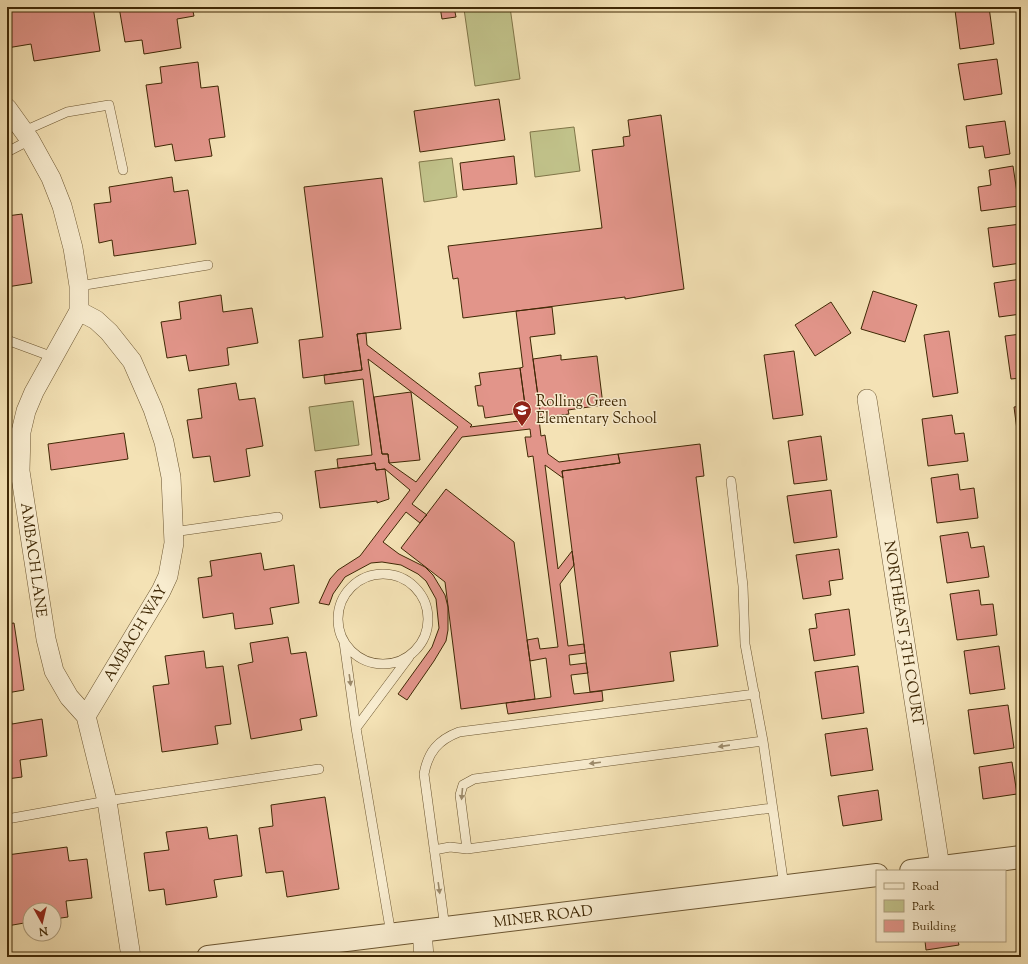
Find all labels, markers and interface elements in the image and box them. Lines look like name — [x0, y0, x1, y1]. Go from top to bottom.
place label: Rolling Green Elementary School — [536, 392, 657, 430]
school or university icon: Rolling Green Elementary School — [511, 399, 533, 427]
street label: AMBACH LANE — [14, 501, 51, 619]
street label: NORTHEAST 5TH COURT — [878, 539, 928, 728]
street label: AMBACH WAY — [99, 581, 173, 686]
one-way arrow — [347, 674, 353, 686]
one-way arrow — [718, 743, 730, 749]
one-way arrow — [589, 760, 601, 766]
one-way arrow — [458, 787, 465, 800]
legend — [876, 870, 1006, 942]
text: Road — [912, 878, 939, 896]
one-way arrow — [436, 882, 442, 894]
text: Park — [912, 898, 935, 916]
street label: MINER ROAD — [492, 901, 594, 934]
north arrow — [22, 902, 62, 942]
text: Building — [912, 918, 956, 936]
text: N — [38, 922, 50, 939]

